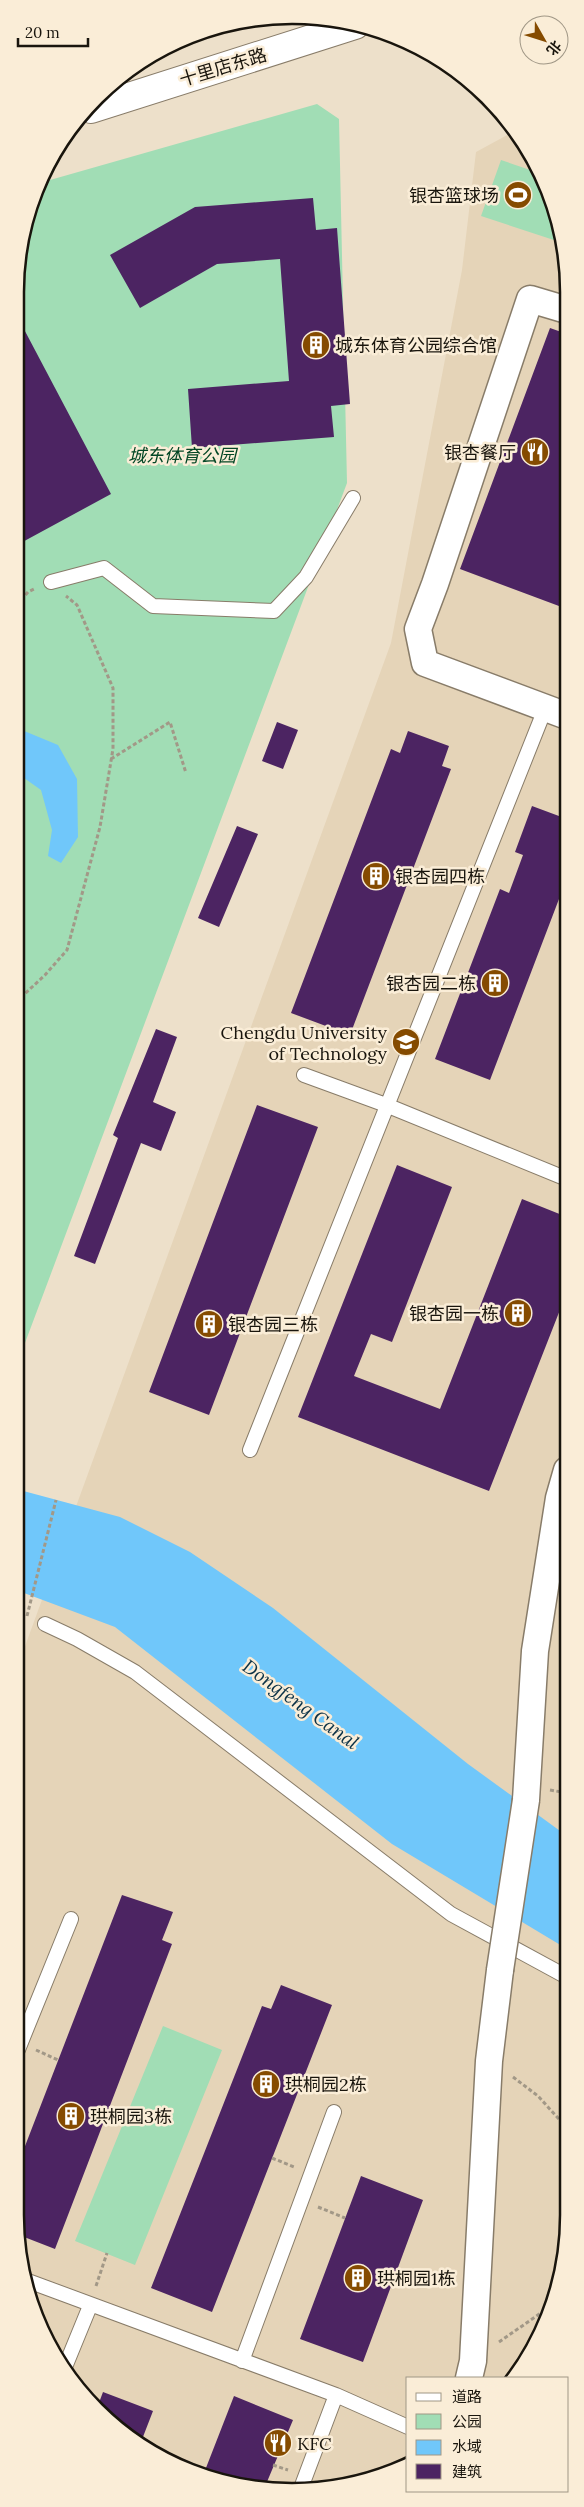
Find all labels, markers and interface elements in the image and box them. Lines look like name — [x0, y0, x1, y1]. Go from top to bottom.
scale bar — [18, 15, 88, 47]
north arrow — [519, 15, 569, 65]
text: 20 m — [25, 23, 60, 42]
text: 北 — [543, 37, 566, 59]
street label: 十里店东路 — [177, 43, 269, 91]
sports icon: 银杏篮球场 — [503, 180, 533, 210]
place label: 银杏篮球场 — [409, 184, 499, 207]
building icon: 城东体育公园综合馆 — [301, 330, 331, 360]
place label: 城东体育公园综合馆 — [335, 334, 497, 357]
restaurant icon: 银杏餐厅 — [520, 437, 550, 467]
place label: 银杏餐厅 — [444, 441, 516, 464]
park label: 城东体育公园 — [128, 444, 239, 467]
building icon: 银杏园四栋 — [361, 861, 391, 891]
place label: 银杏园四栋 — [395, 865, 485, 888]
building icon: 银杏园二栋 — [480, 968, 510, 998]
place label: 银杏园二栋 — [386, 972, 476, 995]
place label: Chengdu University of Technology — [221, 1021, 387, 1065]
school or university icon: Chengdu University of Technology — [391, 1027, 421, 1057]
building icon: 银杏园一栋 — [503, 1298, 533, 1328]
place label: 银杏园一栋 — [409, 1302, 499, 1325]
building icon: 银杏园三栋 — [194, 1309, 224, 1339]
place label: 银杏园三栋 — [228, 1313, 318, 1336]
water label: Dongfeng Canal — [238, 1654, 364, 1755]
building icon: 珙桐园2栋 — [251, 2069, 281, 2099]
place label: 珙桐园2栋 — [285, 2073, 367, 2096]
building icon: 珙桐园3栋 — [56, 2101, 86, 2131]
place label: 珙桐园3栋 — [90, 2105, 172, 2128]
building icon: 珙桐园1栋 — [343, 2263, 373, 2293]
place label: 珙桐园1栋 — [377, 2267, 456, 2290]
legend — [406, 2377, 569, 2492]
text: 道路 — [452, 2387, 482, 2406]
text: 公园 — [452, 2412, 482, 2431]
restaurant icon: KFC — [263, 2428, 293, 2458]
place label: KFC — [297, 2432, 332, 2455]
text: 水域 — [452, 2437, 482, 2456]
text: 建筑 — [452, 2462, 482, 2481]

